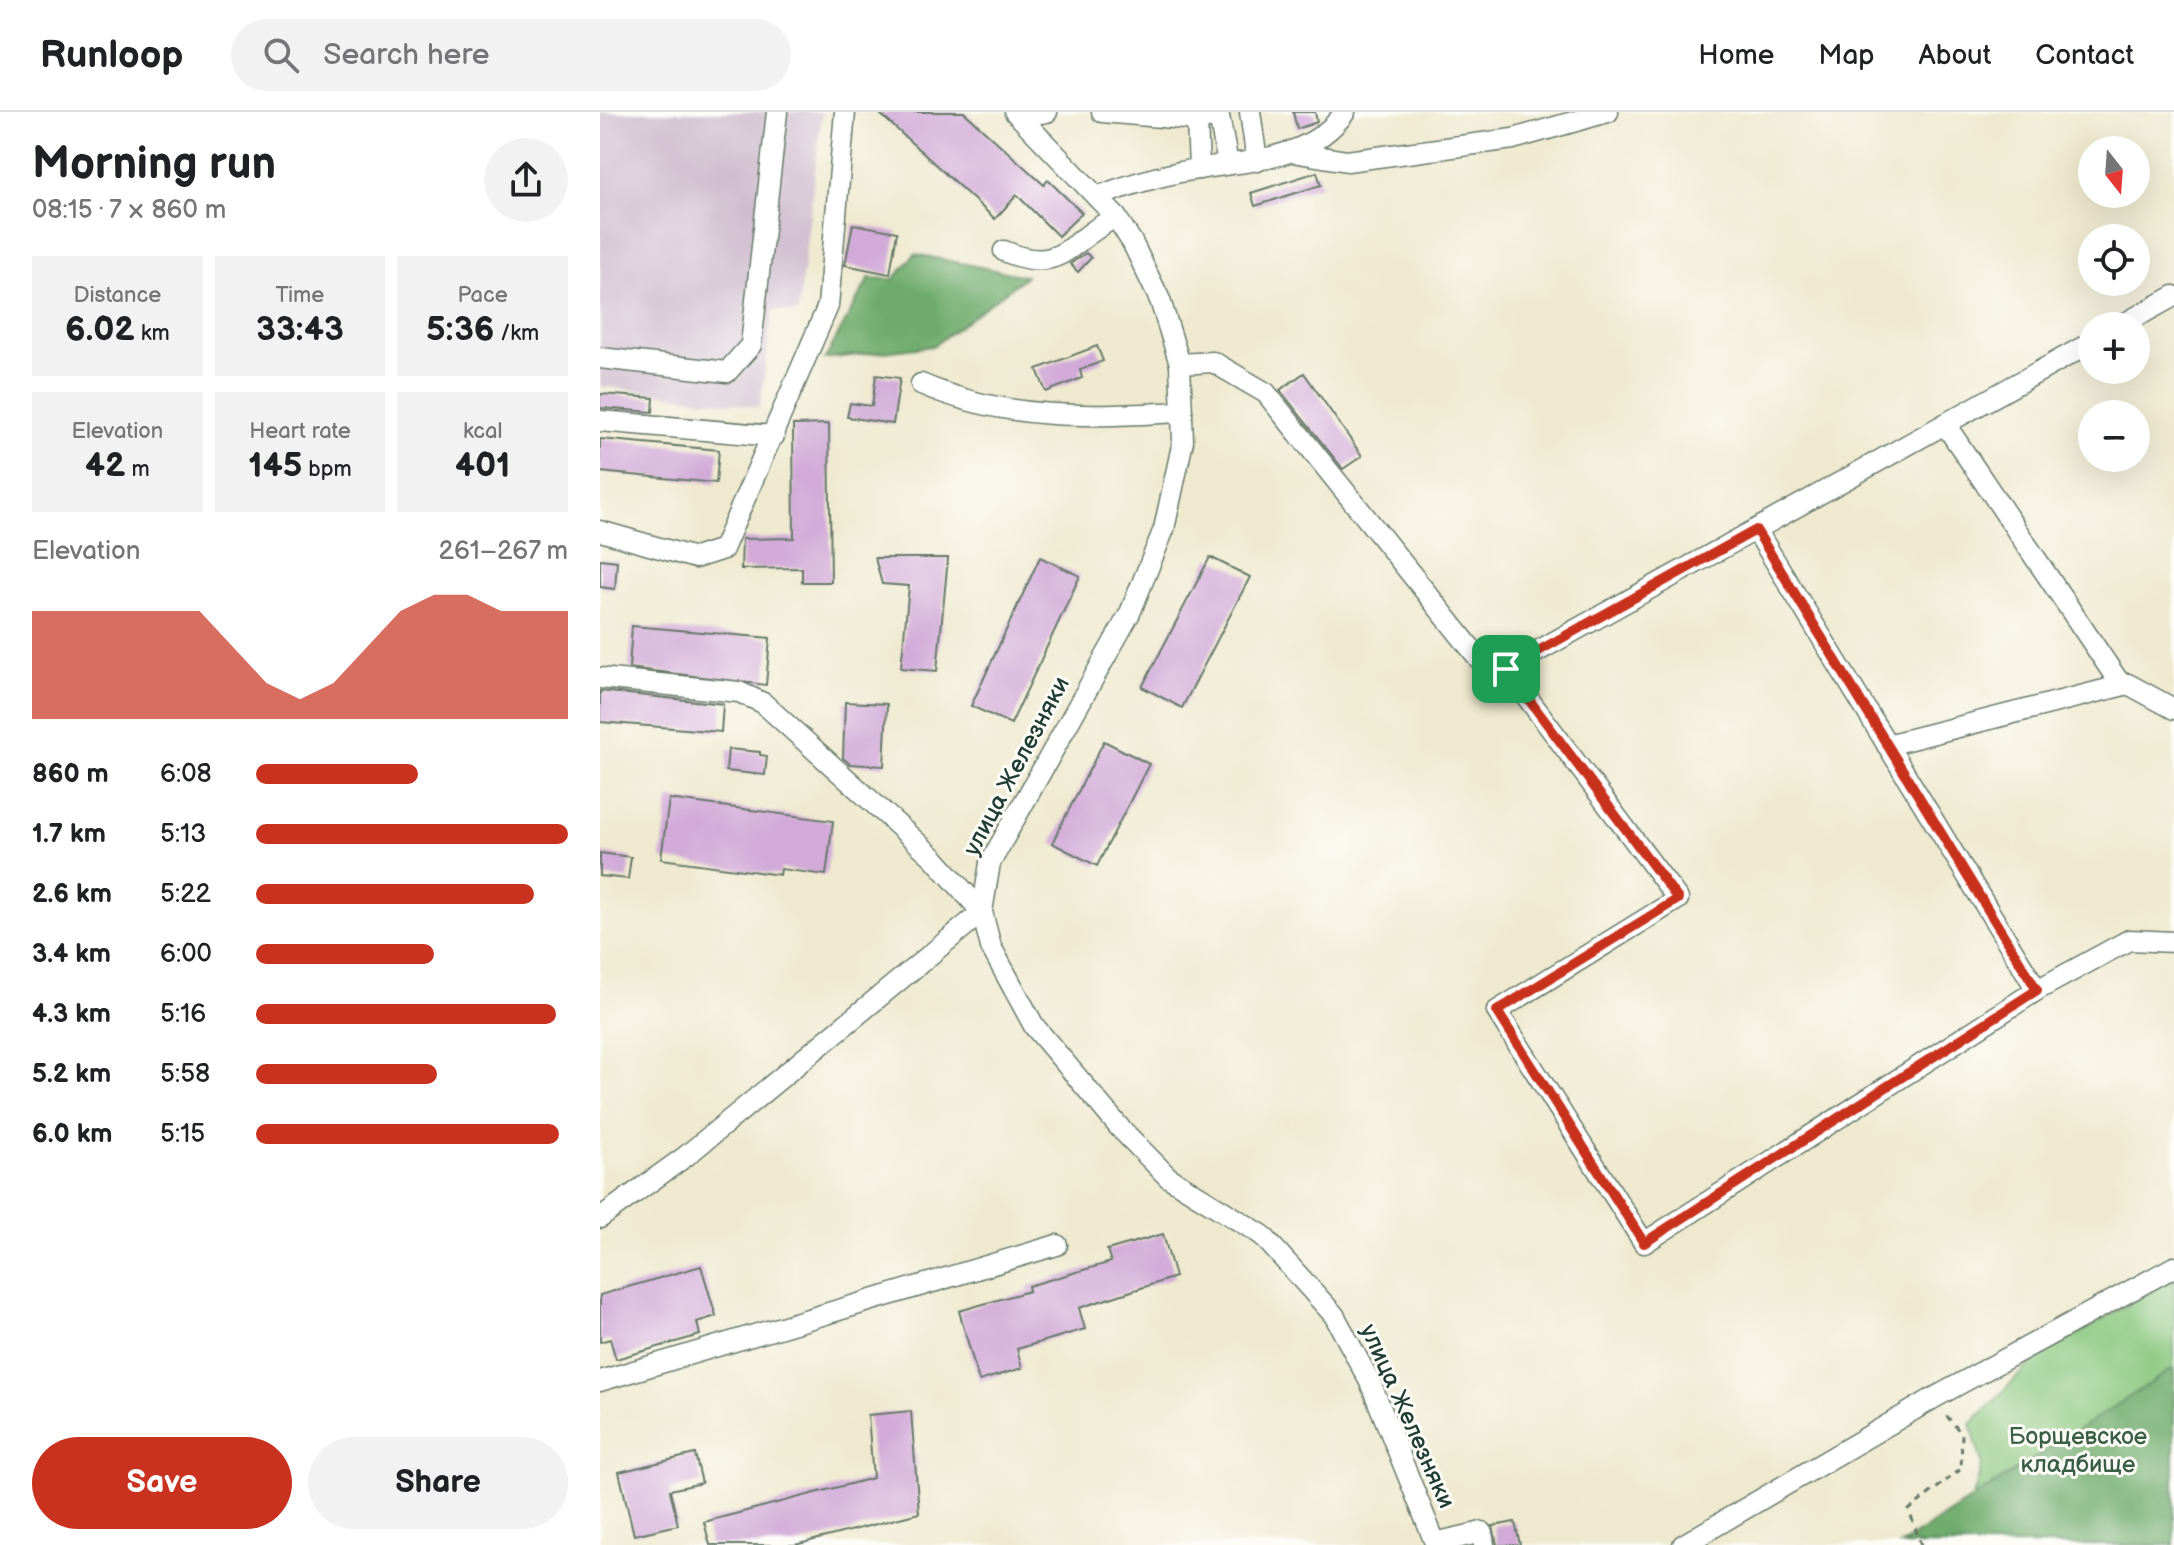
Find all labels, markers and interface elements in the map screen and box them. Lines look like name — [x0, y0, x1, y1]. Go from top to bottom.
search box — [231, 19, 791, 91]
text: Runloop — [40, 33, 183, 78]
icon: search — [259, 33, 303, 77]
text: Search here — [323, 37, 489, 73]
text: Home — [1698, 39, 1774, 72]
text: Map — [1818, 39, 1875, 72]
text: About — [1919, 39, 1991, 72]
text: Contact — [2035, 39, 2134, 72]
north arrow — [2078, 136, 2150, 208]
map controls — [2078, 136, 2150, 472]
text: Morning run — [32, 138, 276, 191]
button: share — [484, 138, 568, 222]
text: 08:15 · 7 × 860 m — [32, 195, 226, 226]
button: locate — [2078, 224, 2150, 296]
text: Distance — [73, 282, 161, 309]
text: Time — [276, 282, 324, 309]
text: Pace — [458, 282, 508, 309]
text: 6.02 — [65, 309, 135, 350]
text: 33:43 — [256, 309, 344, 350]
text: 5:36 — [426, 309, 494, 350]
button: + — [2078, 312, 2150, 384]
text: km — [135, 320, 170, 347]
text: /km — [494, 320, 539, 347]
button: − — [2078, 400, 2150, 472]
text: Elevation — [71, 418, 163, 445]
text: Heart rate — [249, 418, 351, 445]
text: kcal — [463, 418, 502, 445]
text: 42 — [85, 445, 125, 486]
text: 145 — [248, 445, 302, 486]
text: 401 — [455, 445, 510, 486]
text: m — [125, 456, 150, 483]
text: bpm — [302, 456, 352, 483]
text: Elevation — [32, 536, 140, 567]
text: 261–267 m — [439, 536, 568, 567]
pin — [1472, 635, 1540, 703]
icon: arrive — [1484, 647, 1528, 691]
street label: улица Железняки — [957, 672, 1076, 861]
text: 860 m — [32, 759, 109, 790]
text: 6:08 — [160, 759, 212, 790]
text: 1.7 km — [32, 819, 106, 850]
text: 5:13 — [160, 819, 206, 850]
text: 2.6 km — [32, 879, 112, 910]
text: 5:22 — [160, 879, 211, 910]
text: 3.4 km — [32, 939, 111, 970]
text: 6:00 — [160, 939, 212, 970]
text: 4.3 km — [32, 999, 111, 1030]
text: 5:16 — [160, 999, 206, 1030]
text: 5.2 km — [32, 1059, 111, 1090]
text: 5:58 — [160, 1059, 210, 1090]
text: 6.0 km — [32, 1119, 113, 1150]
text: 5:15 — [160, 1119, 205, 1150]
street label: улица Железняки — [1354, 1319, 1461, 1513]
park label: Борщевское кладбище — [2009, 1422, 2147, 1479]
button: Save — [32, 1437, 292, 1529]
button: Share — [308, 1437, 568, 1529]

